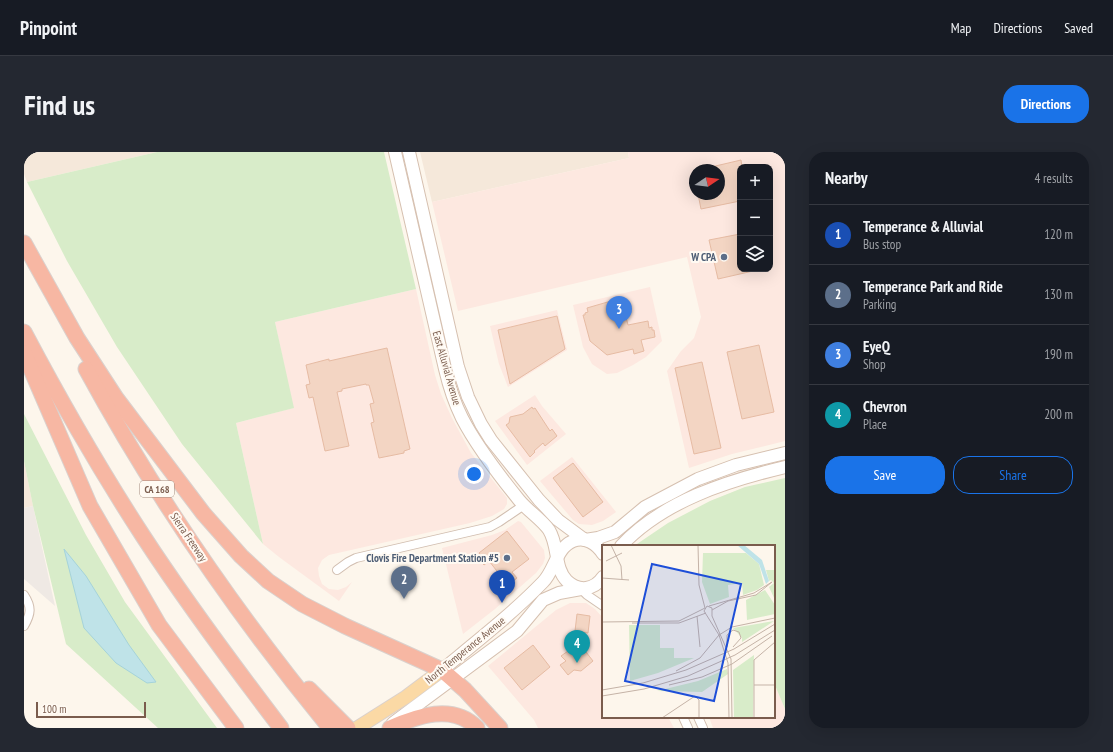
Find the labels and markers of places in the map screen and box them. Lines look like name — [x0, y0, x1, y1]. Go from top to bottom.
place label: W CPA — [690, 250, 716, 264]
marker: W CPA — [719, 252, 729, 262]
pin: 3 — [606, 296, 632, 329]
place label: Clovis Fire Department Station #5 — [366, 551, 499, 565]
marker: Clovis Fire Department Station #5 — [502, 553, 512, 563]
pin: 2 — [391, 566, 417, 599]
pin: 1 — [489, 570, 515, 603]
pin: 4 — [564, 630, 590, 663]

